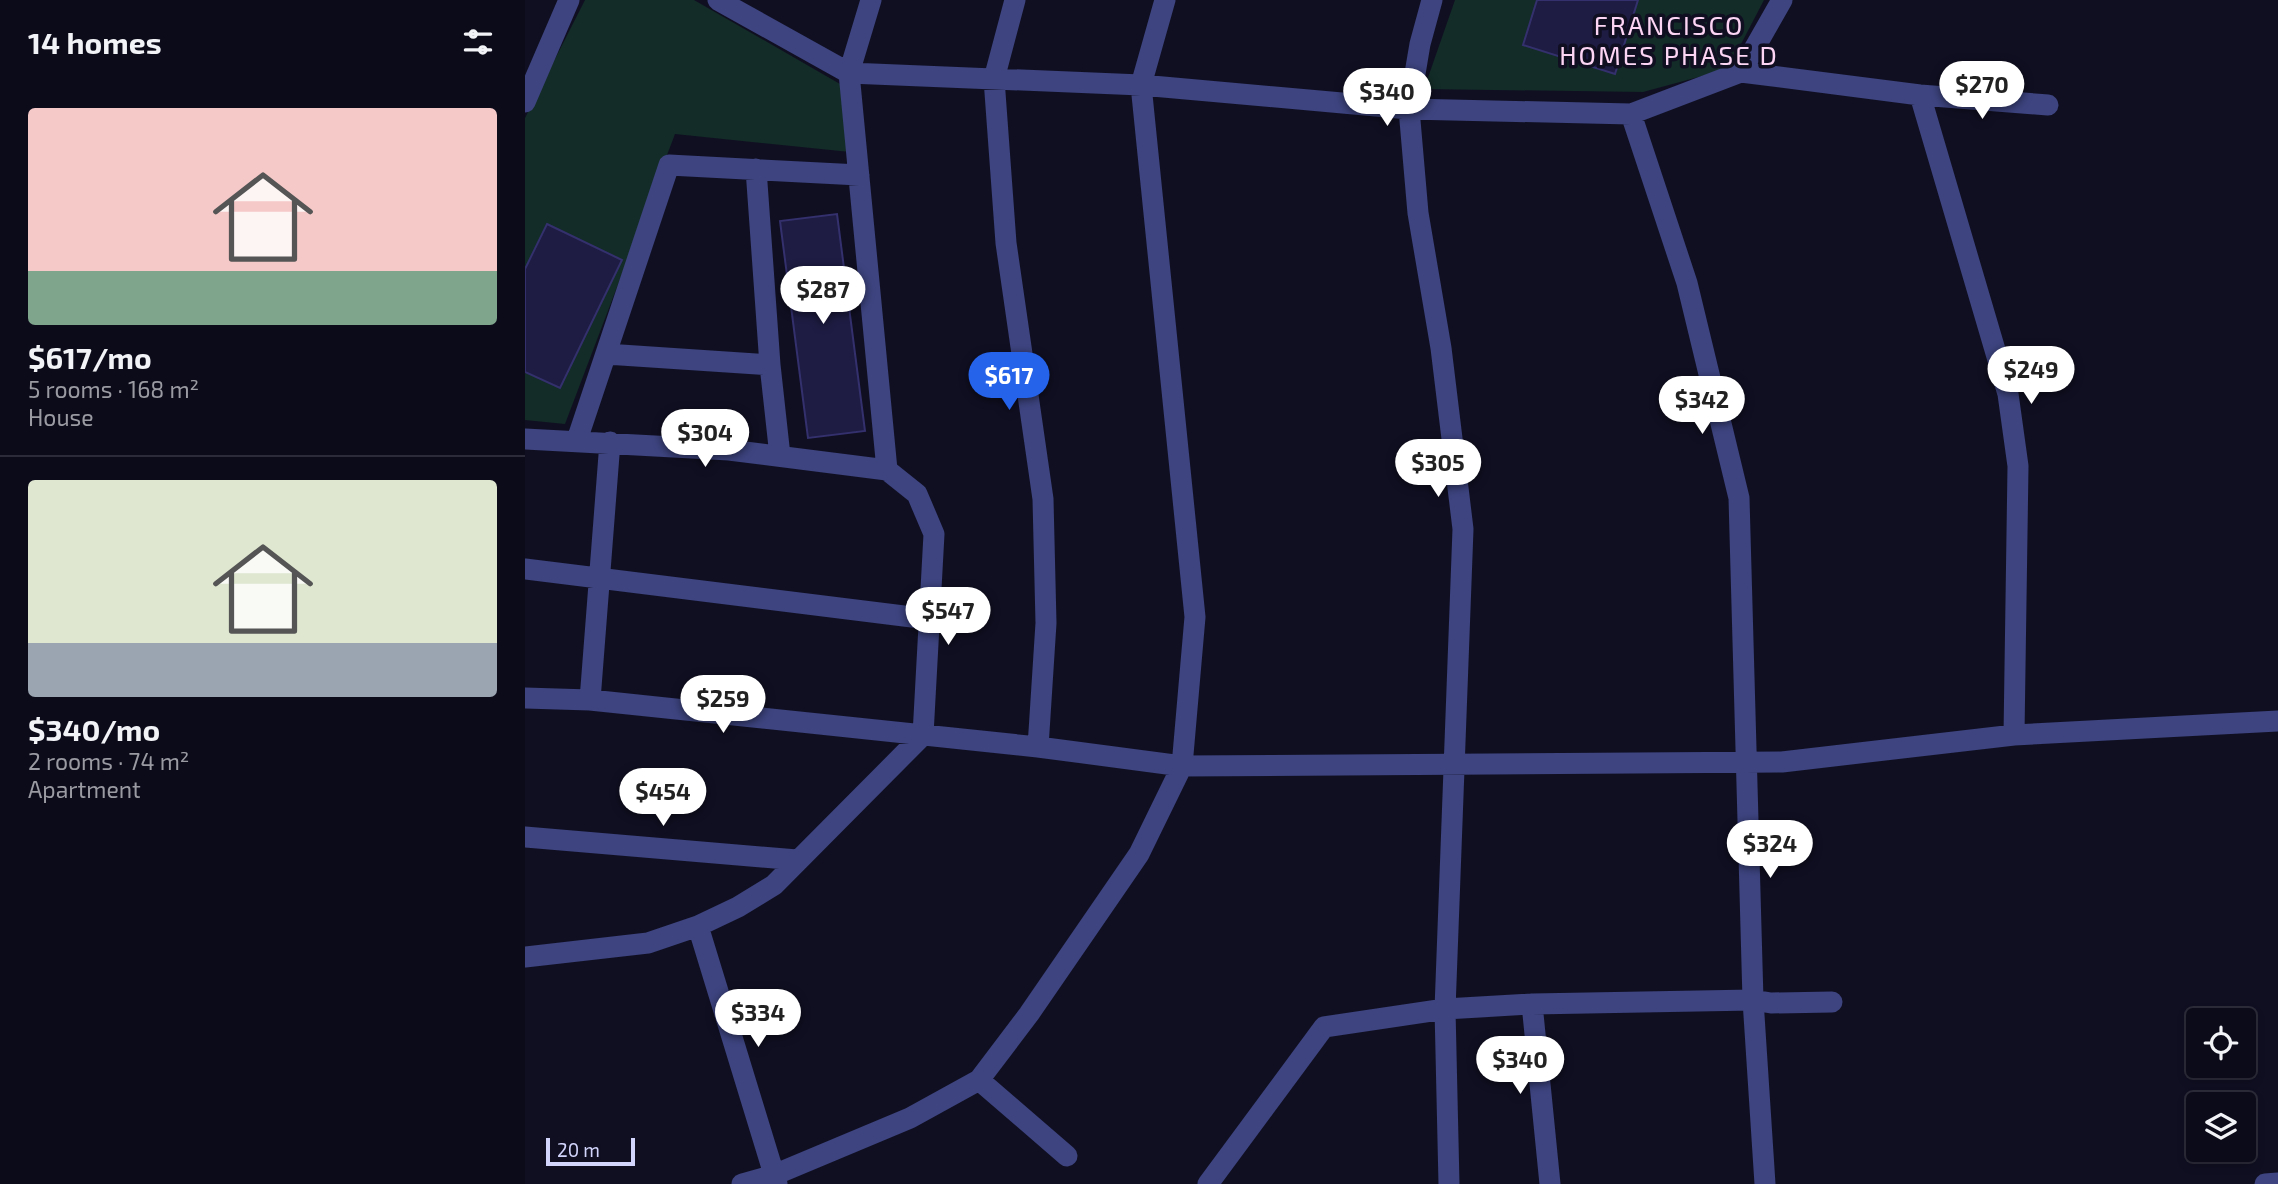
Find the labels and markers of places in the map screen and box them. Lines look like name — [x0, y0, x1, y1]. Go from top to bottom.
pin: $270 — [1941, 61, 2023, 121]
pin: $340 — [1346, 68, 1428, 128]
pin: $287 — [782, 266, 864, 326]
pin: $249 — [1990, 346, 2072, 406]
pin: $617 — [968, 352, 1050, 412]
pin: $342 — [1661, 376, 1743, 436]
pin: $304 — [664, 410, 746, 469]
pin: $305 — [1397, 440, 1479, 499]
pin: $547 — [907, 588, 989, 647]
pin: $259 — [682, 676, 764, 735]
pin: $454 — [622, 768, 704, 828]
pin: $324 — [1729, 820, 1811, 880]
pin: $334 — [717, 990, 799, 1049]
pin: $340 — [1479, 1036, 1561, 1096]

